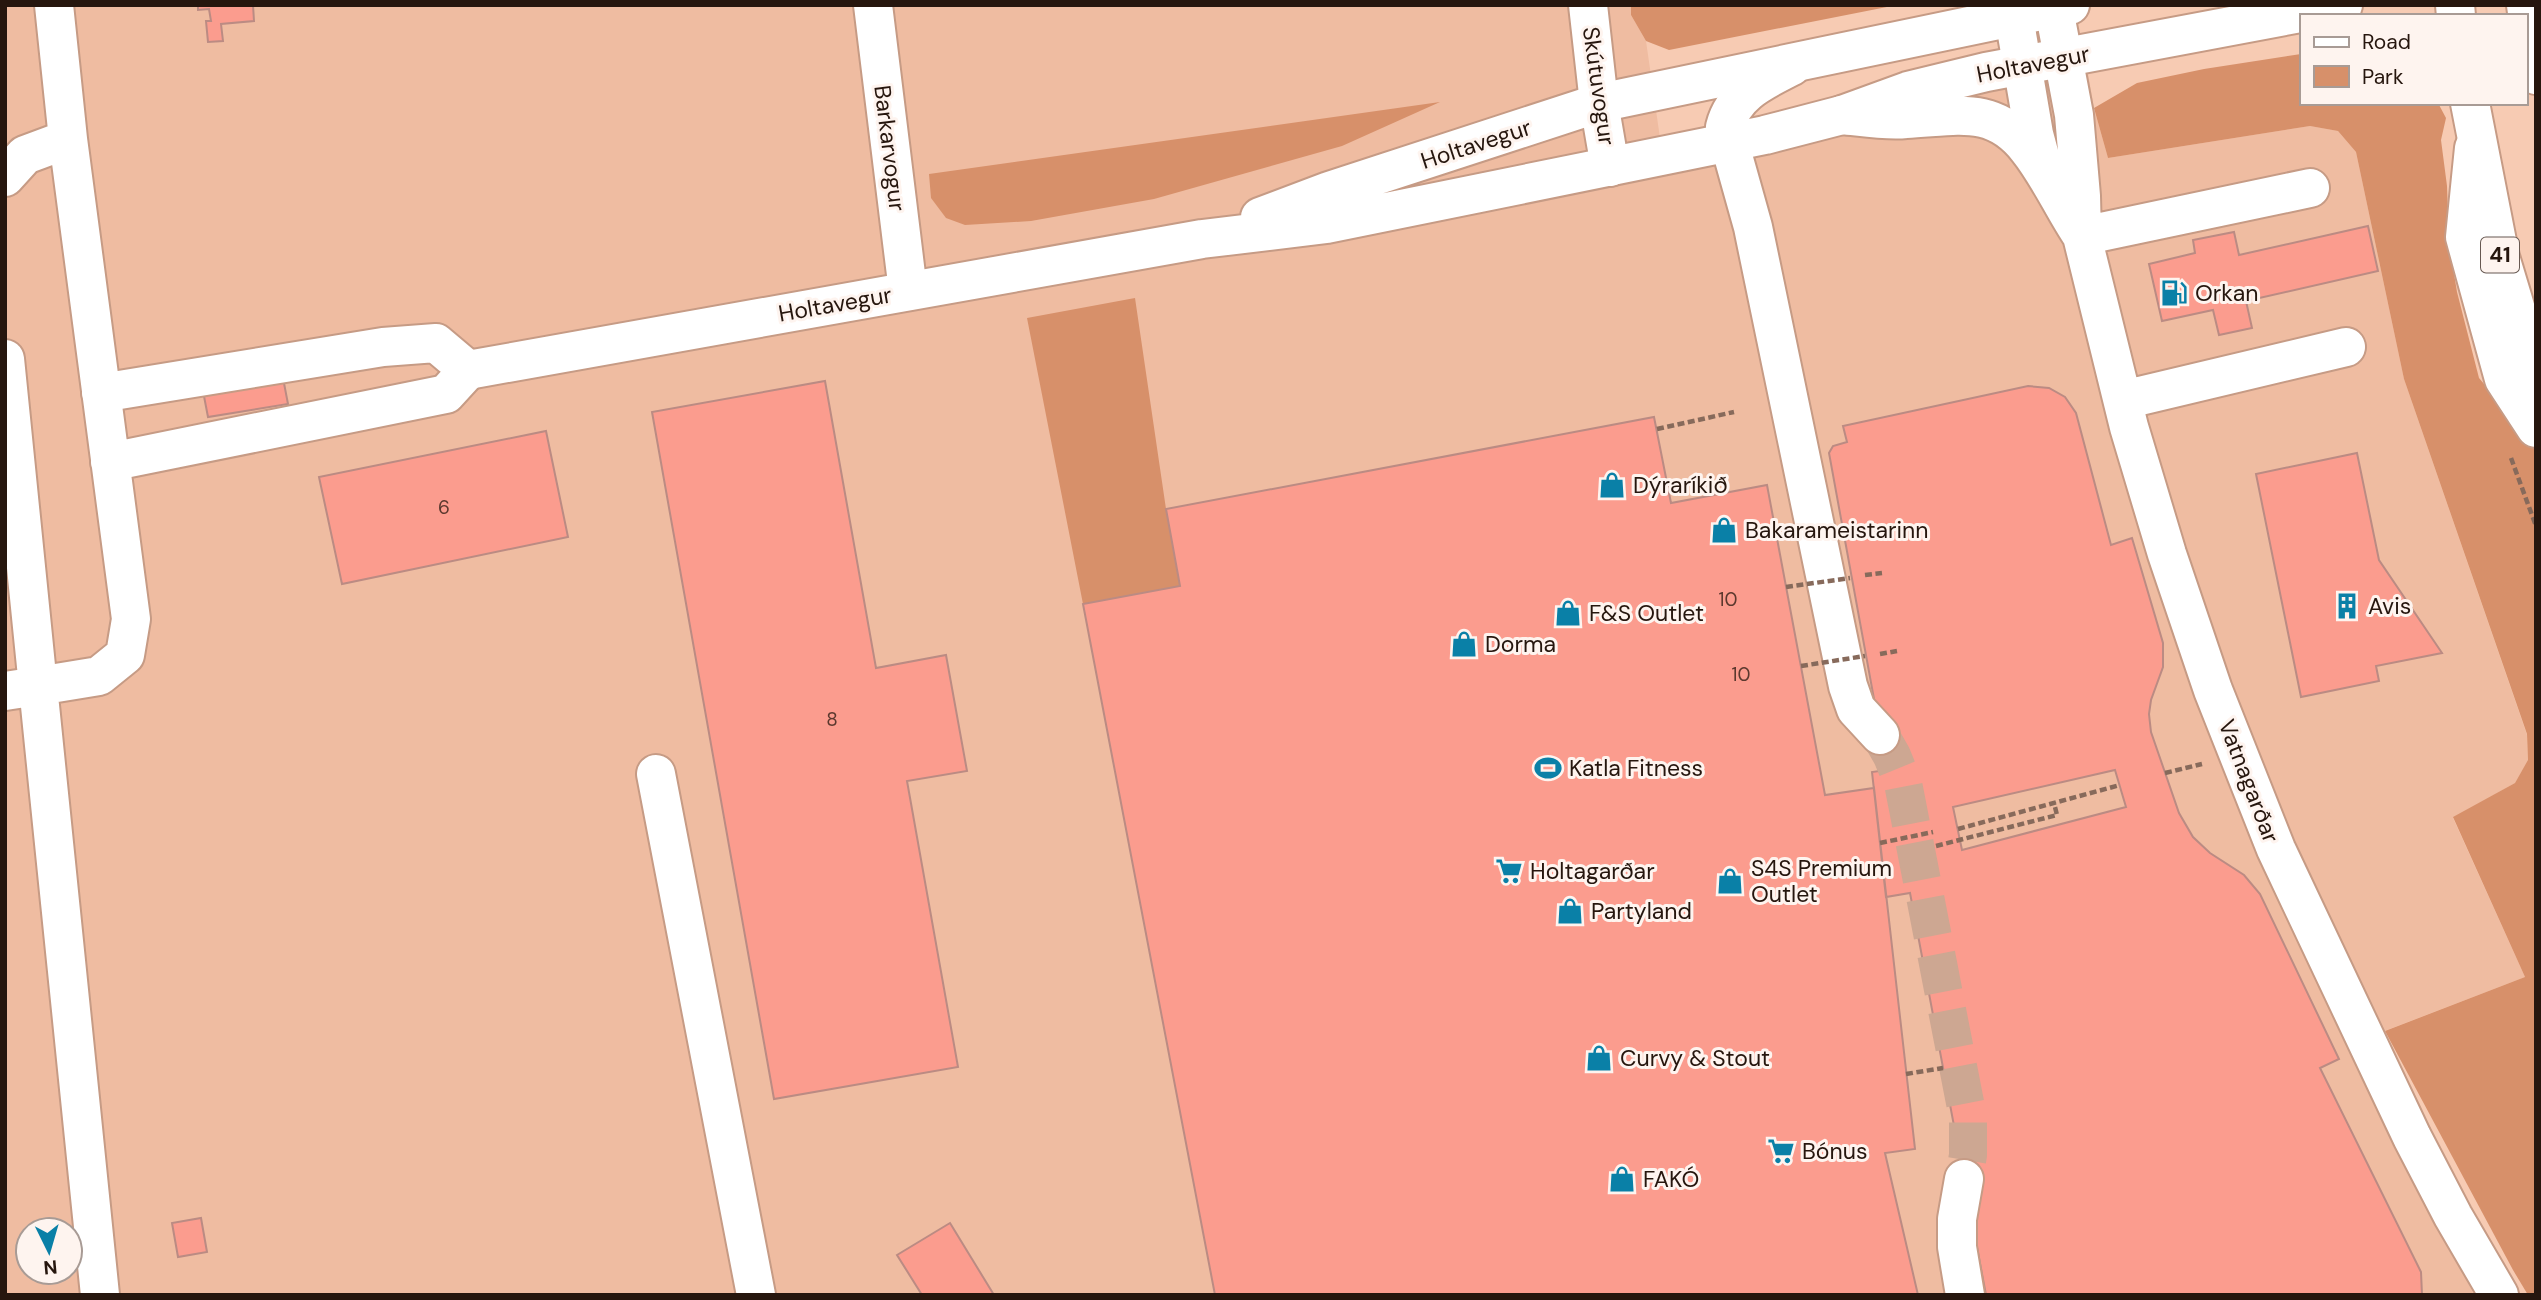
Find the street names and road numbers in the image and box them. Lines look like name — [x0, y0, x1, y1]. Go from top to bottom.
street label: Skútuvogur — [1576, 25, 1622, 147]
street label: Holtavegur — [1974, 38, 2092, 90]
street label: Barkarvogur — [867, 83, 913, 213]
street label: Holtavegur — [1417, 112, 1535, 176]
road number: 41 — [2481, 238, 2519, 272]
street label: Holtavegur — [776, 279, 894, 329]
street label: Vatnagarðar — [2212, 715, 2286, 847]

